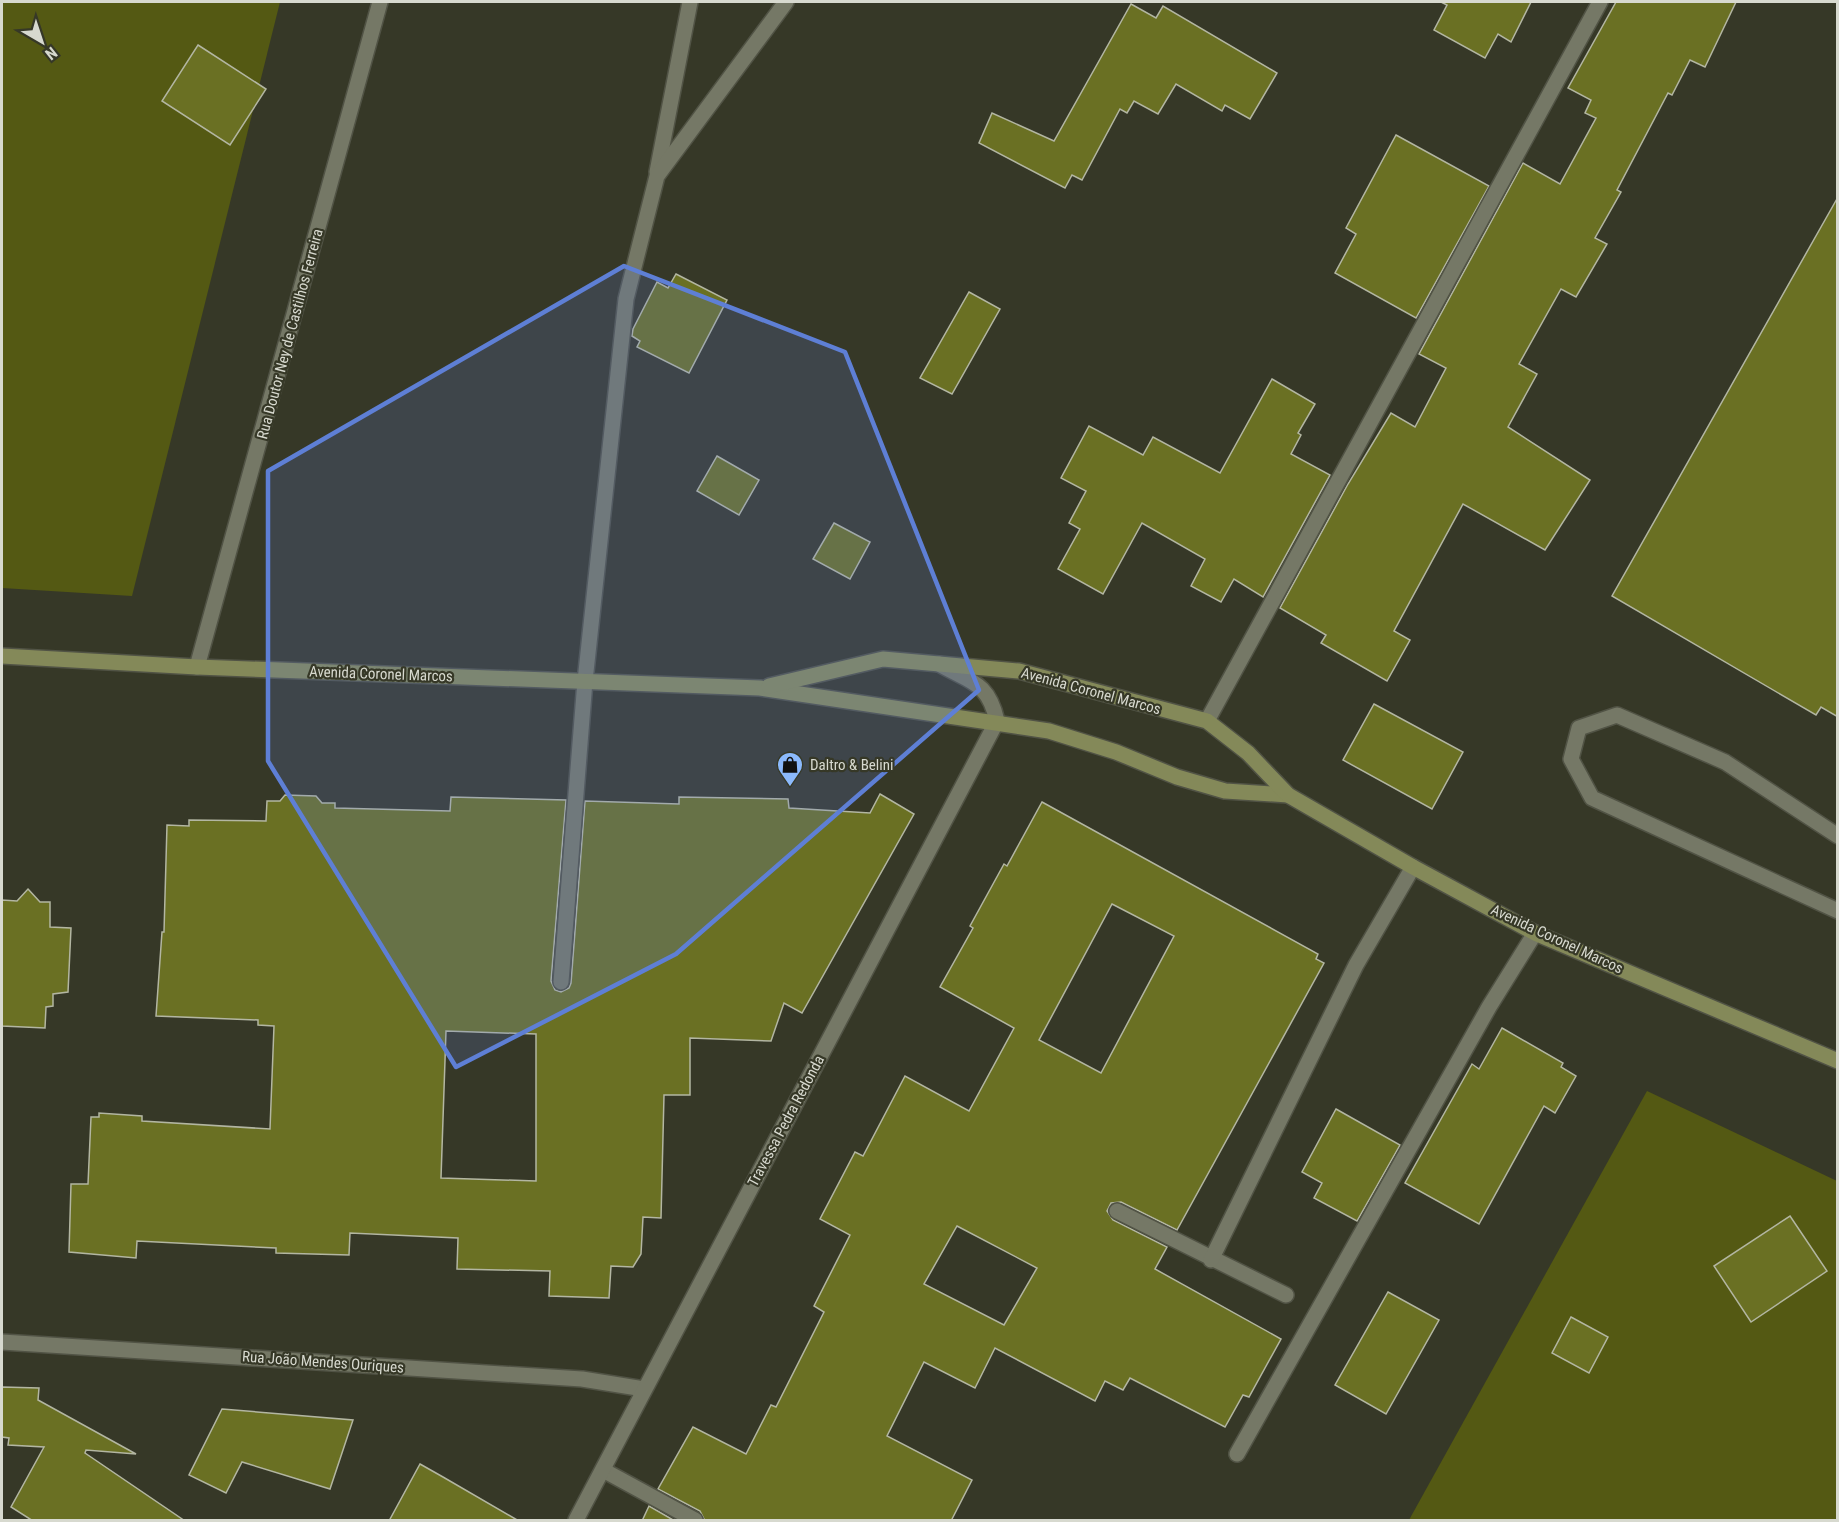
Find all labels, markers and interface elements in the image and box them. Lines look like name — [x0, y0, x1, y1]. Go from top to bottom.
north arrow — [12, 12, 72, 72]
text: N — [41, 43, 61, 64]
street label: Rua Doutor Ney de Castilhos Ferreira — [253, 227, 327, 441]
street label: Avenida Coronel Marcos — [309, 662, 453, 686]
street label: Avenida Coronel Marcos — [1019, 664, 1163, 718]
shop icon: Daltro & Belini — [775, 750, 805, 788]
place label: Daltro & Belini — [810, 756, 893, 774]
street label: Avenida Coronel Marcos — [1488, 900, 1626, 978]
street label: Travessa Pedra Redonda — [744, 1052, 828, 1190]
street label: Rua João Mendes Ouriques — [242, 1347, 405, 1377]

